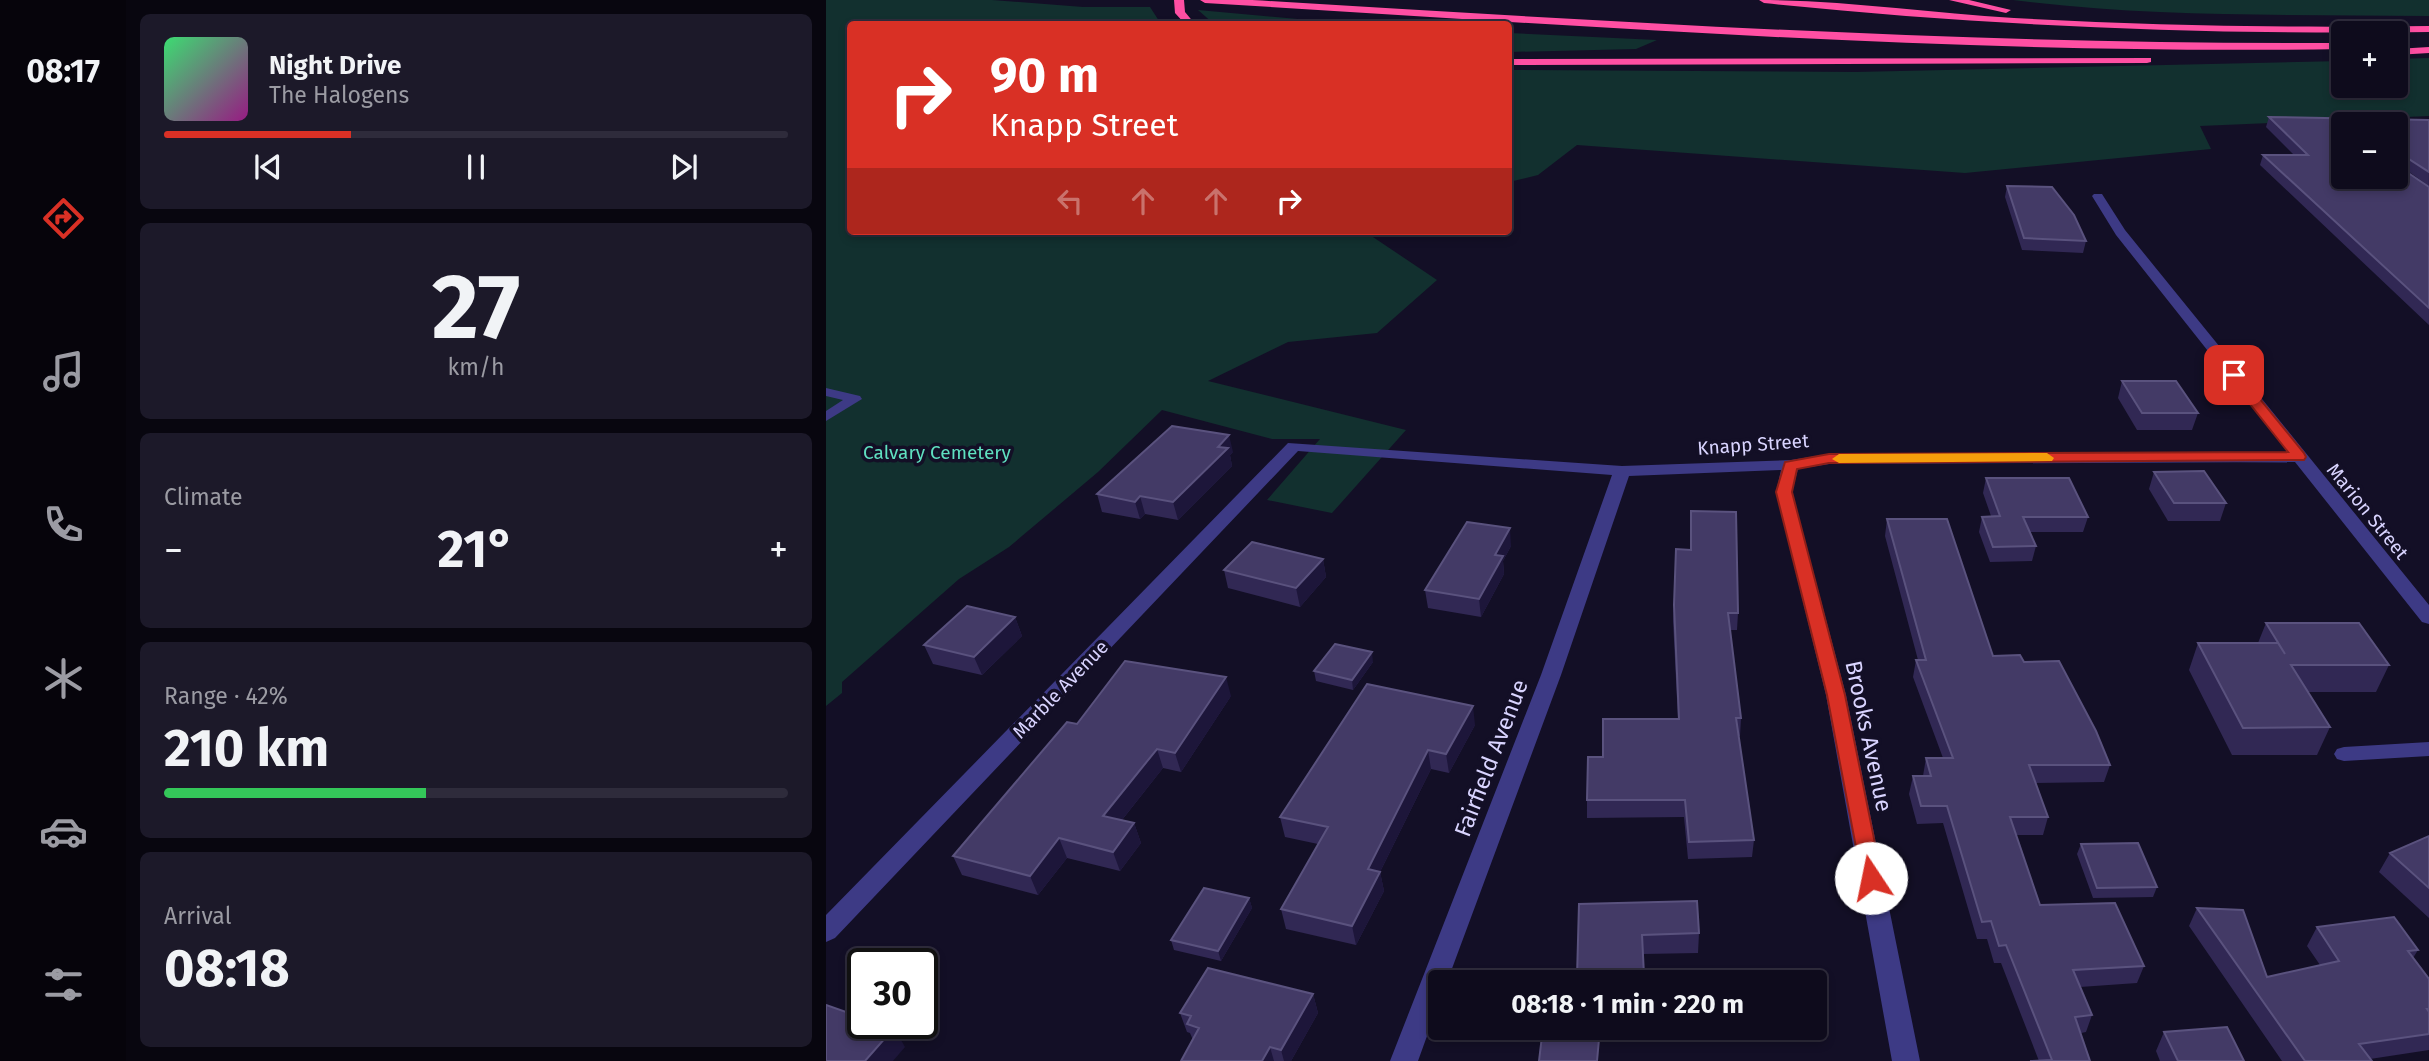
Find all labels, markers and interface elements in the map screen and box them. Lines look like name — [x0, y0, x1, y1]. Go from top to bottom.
map controls — [2331, 21, 2408, 189]
button: + — [2331, 21, 2408, 98]
text: 90 m — [990, 46, 1099, 105]
icon: right — [875, 49, 966, 140]
text: Night Drive — [269, 50, 401, 81]
text: 08:17 — [26, 52, 100, 90]
text: The Halogens — [269, 81, 409, 109]
text: Knapp Street — [990, 106, 1178, 144]
button: − — [2331, 112, 2408, 189]
icon: previous — [249, 148, 287, 186]
icon: pause — [457, 148, 495, 186]
icon: next — [665, 148, 703, 186]
icon: left — [1051, 182, 1089, 220]
icon: ahead — [1124, 182, 1162, 220]
icon: ahead — [1197, 182, 1235, 220]
icon: right — [1270, 182, 1308, 220]
icon: directions — [39, 194, 88, 243]
text: 27 — [432, 253, 520, 362]
pin — [2204, 345, 2264, 405]
icon: music — [39, 347, 88, 396]
text: km/h — [448, 353, 504, 381]
icon: arrive — [2215, 356, 2253, 394]
street label: Knapp Street — [1696, 429, 1810, 460]
park label: Calvary Cemetery — [863, 441, 1012, 464]
street label: Marion Street — [2322, 459, 2413, 564]
text: Climate — [164, 483, 243, 511]
icon: phone — [39, 500, 88, 549]
text: 21° — [438, 518, 515, 581]
text: − — [164, 527, 183, 573]
text: + — [769, 527, 788, 573]
street label: Marble Avenue — [1008, 635, 1113, 743]
icon: climate — [39, 654, 88, 703]
street label: Brooks Avenue — [1839, 658, 1899, 814]
street label: Fairfield Avenue — [1448, 675, 1534, 841]
text: Range · 42% — [164, 682, 288, 710]
text: 210 km — [164, 717, 329, 780]
icon: car — [39, 807, 88, 856]
position arrow — [1834, 841, 1908, 915]
text: Arrival — [164, 902, 231, 930]
text: 08:18 — [164, 937, 290, 1000]
speed limit sign: 30 — [847, 948, 938, 1039]
icon: filters — [39, 960, 88, 1009]
text: 08:18 · 1 min · 220 m — [1511, 989, 1744, 1020]

